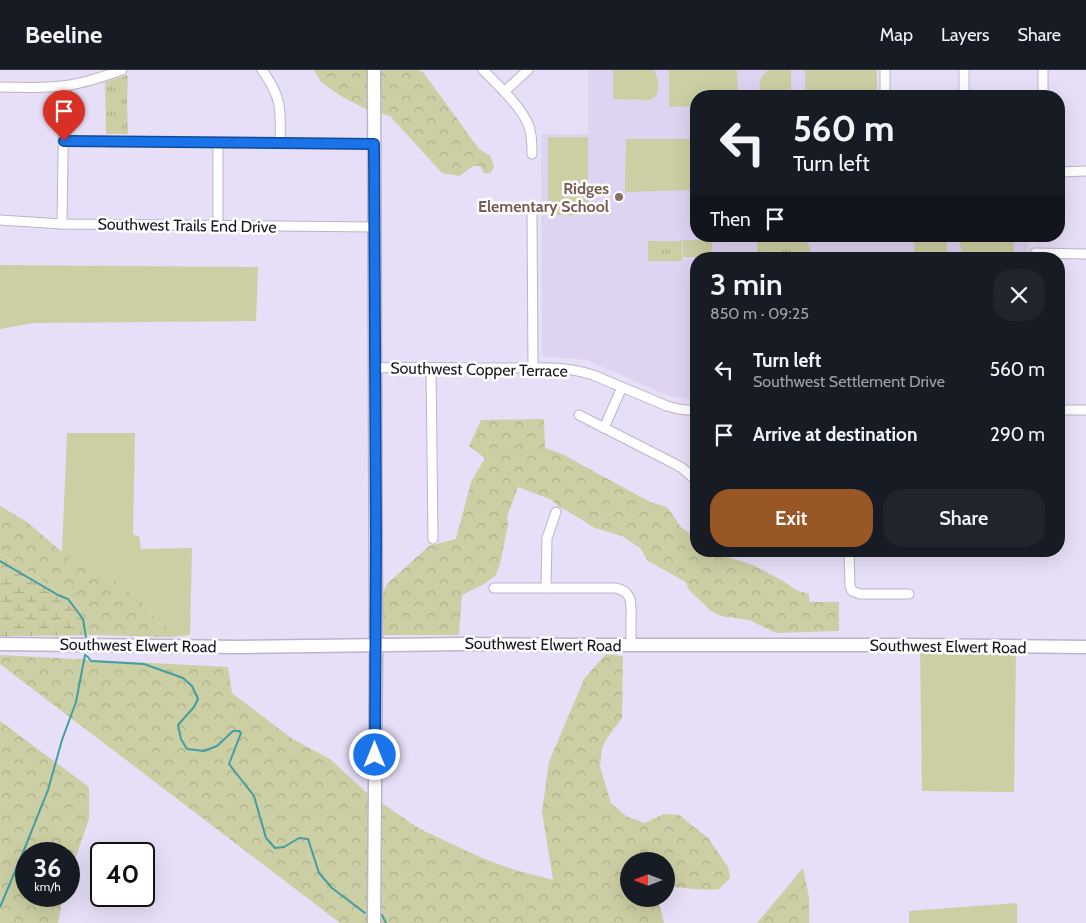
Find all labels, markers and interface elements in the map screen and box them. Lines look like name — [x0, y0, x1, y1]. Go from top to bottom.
text: Beeline — [25, 20, 102, 49]
text: Map — [880, 24, 913, 46]
text: Layers — [941, 24, 990, 46]
text: Share — [1018, 24, 1061, 46]
pin — [43, 90, 85, 141]
icon: arrive — [50, 97, 78, 125]
text: 560 m — [793, 107, 894, 150]
icon: left — [710, 110, 775, 175]
text: Turn left — [793, 150, 870, 177]
place label: Ridges Elementary School — [478, 179, 609, 216]
marker: Ridges Elementary School — [613, 191, 625, 203]
icon: arrive — [761, 205, 789, 233]
text: Then — [710, 208, 751, 231]
street label: Southwest Trails End Drive — [97, 214, 277, 237]
text: 3 min — [710, 266, 783, 303]
button: close — [993, 269, 1045, 321]
text: 850 m · 09:25 — [710, 304, 809, 323]
text: Turn left — [753, 349, 821, 372]
icon: left — [710, 356, 738, 384]
street label: Southwest Copper Terrace — [390, 358, 568, 381]
text: 560 m — [990, 358, 1045, 381]
text: Southwest Settlement Drive — [753, 372, 945, 391]
icon: arrive — [710, 421, 738, 449]
text: Arrive at destination — [753, 423, 917, 446]
text: 290 m — [990, 423, 1045, 446]
button: Exit — [710, 489, 873, 547]
button: Share — [883, 489, 1045, 547]
street label: Southwest Elwert Road — [464, 634, 622, 655]
street label: Southwest Elwert Road — [59, 635, 217, 656]
street label: Southwest Elwert Road — [869, 636, 1027, 657]
position arrow — [348, 728, 400, 780]
speed limit sign: 40 — [90, 842, 155, 907]
north arrow — [620, 852, 675, 908]
map controls — [620, 852, 675, 907]
text: 36 — [34, 853, 61, 883]
text: km/h — [34, 879, 61, 894]

